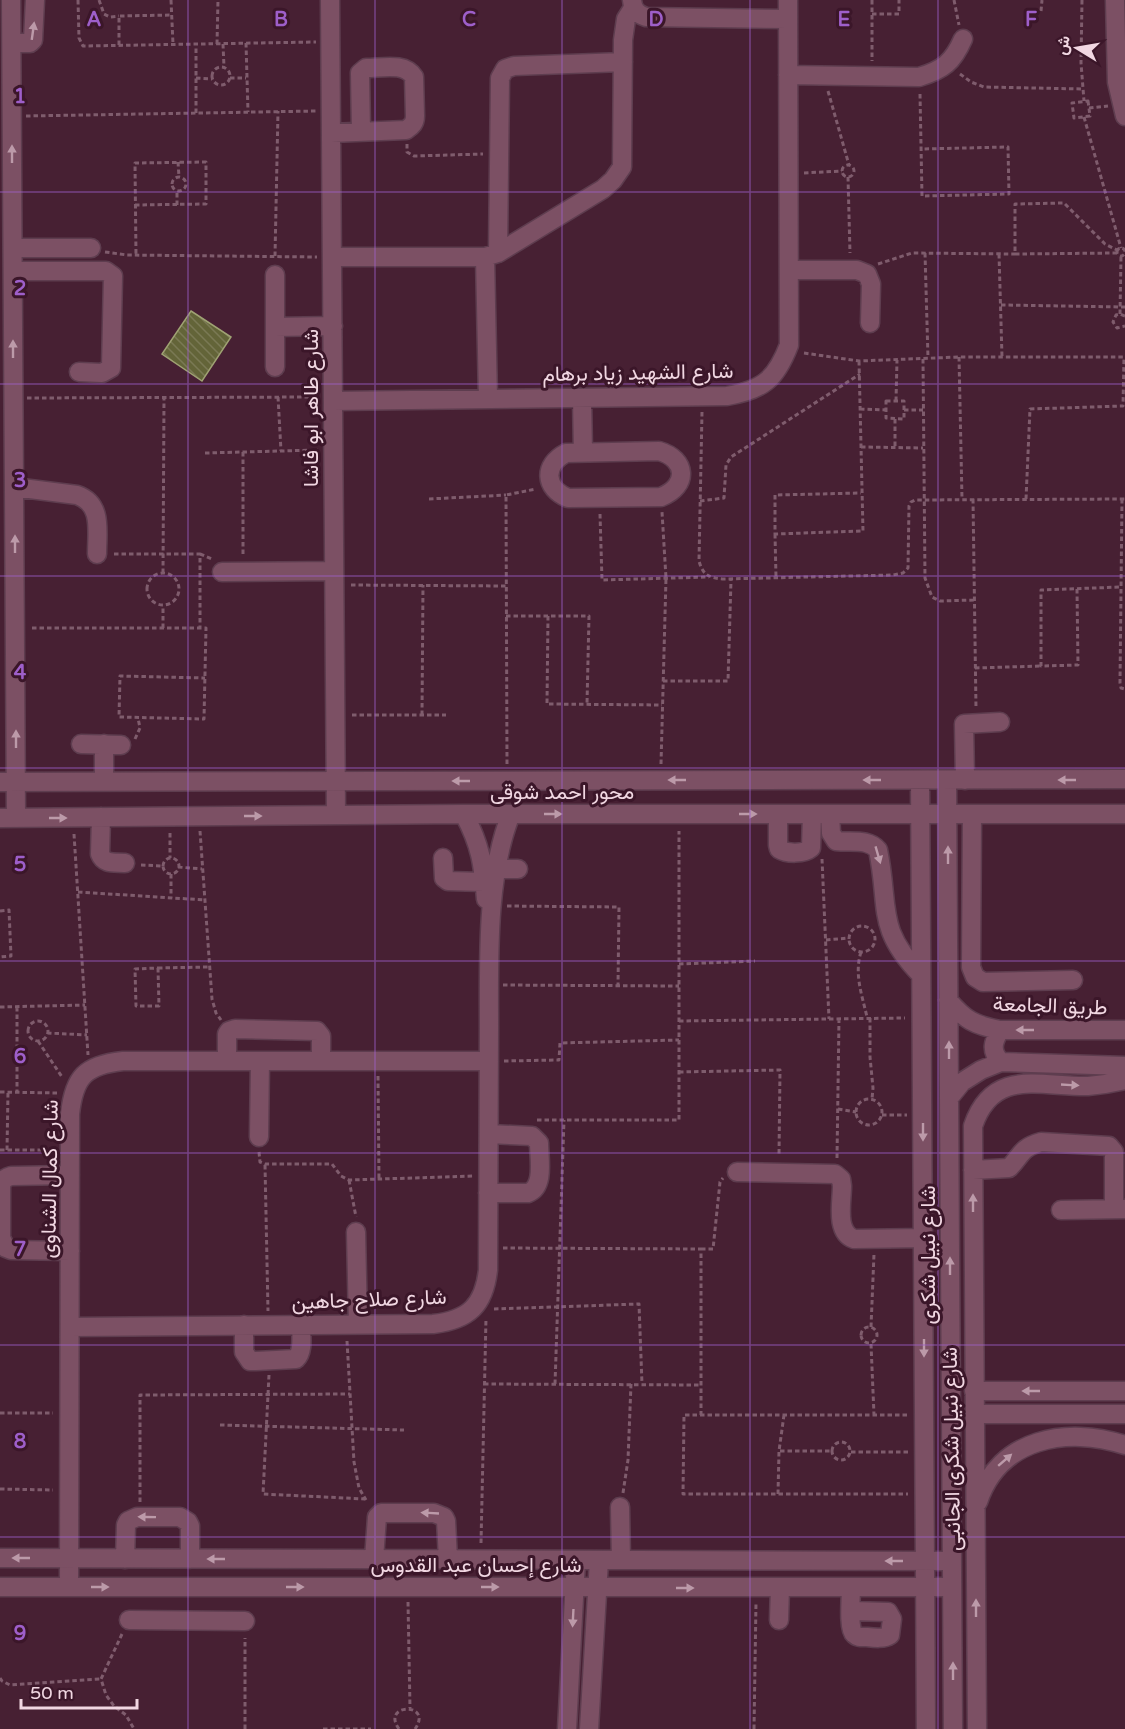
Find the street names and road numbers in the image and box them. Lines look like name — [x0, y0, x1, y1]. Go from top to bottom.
street label: شارع طاهر ابو فاشا — [299, 329, 325, 487]
street label: شارع الشهيد زياد برهام — [542, 359, 734, 388]
street label: محور احمد شوقى — [490, 780, 634, 805]
street label: طريق الجامعة — [992, 992, 1108, 1020]
street label: شارع كمال الشناوى — [36, 1099, 65, 1259]
street label: شارع نبيل شكرى — [916, 1185, 942, 1325]
street label: شارع صلاح جاهين — [291, 1285, 447, 1316]
street label: شارع نبيل شكرى الجانبى — [938, 1347, 967, 1551]
street label: شارع إحسان عبد القدوس — [370, 1553, 582, 1579]

